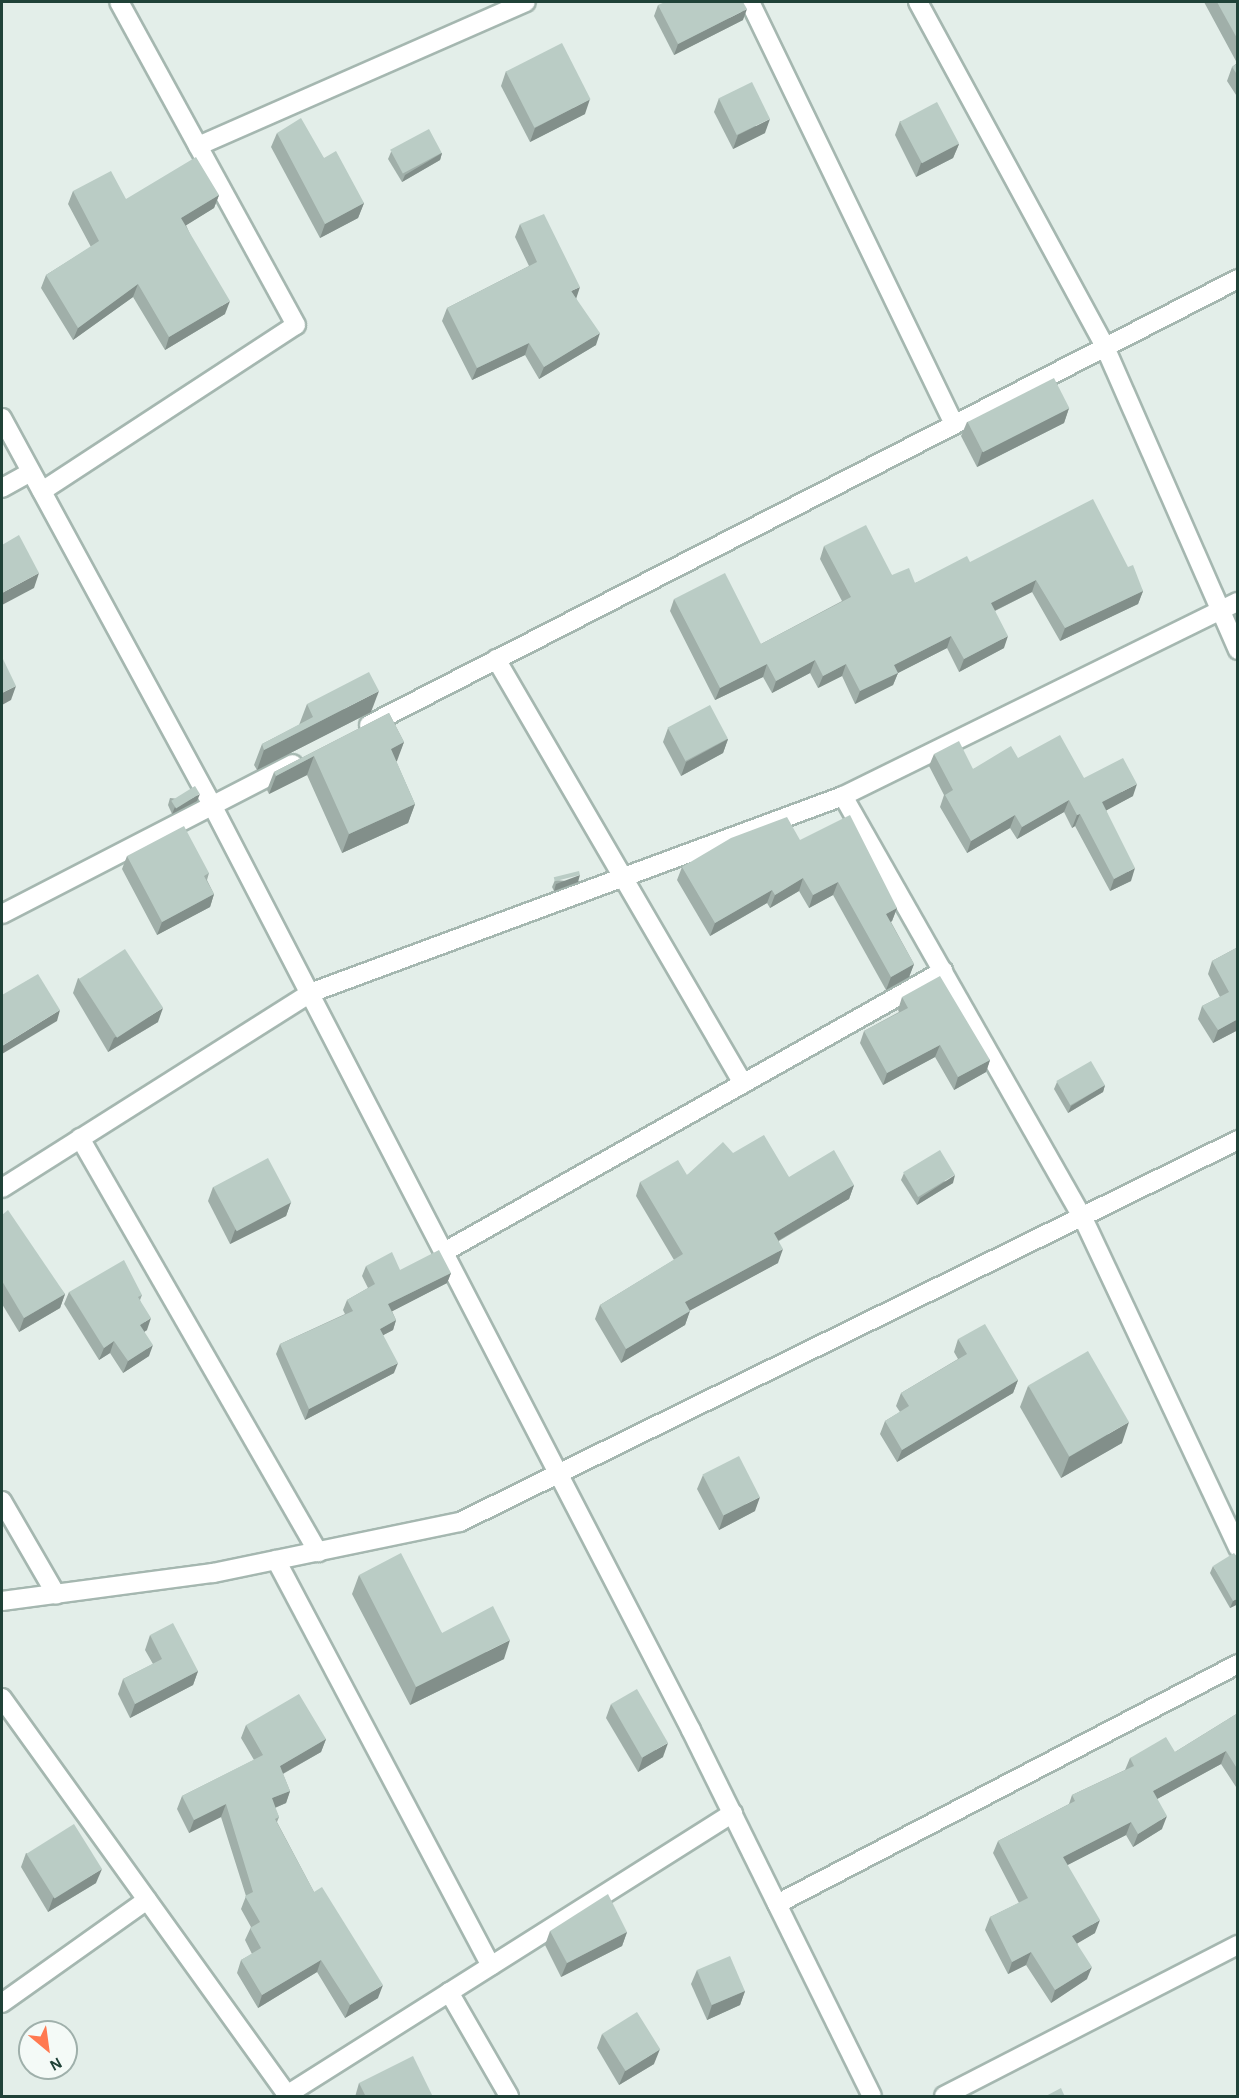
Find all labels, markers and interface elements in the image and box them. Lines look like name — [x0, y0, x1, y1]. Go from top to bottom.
north arrow — [18, 2020, 78, 2080]
text: N — [47, 2054, 65, 2074]

